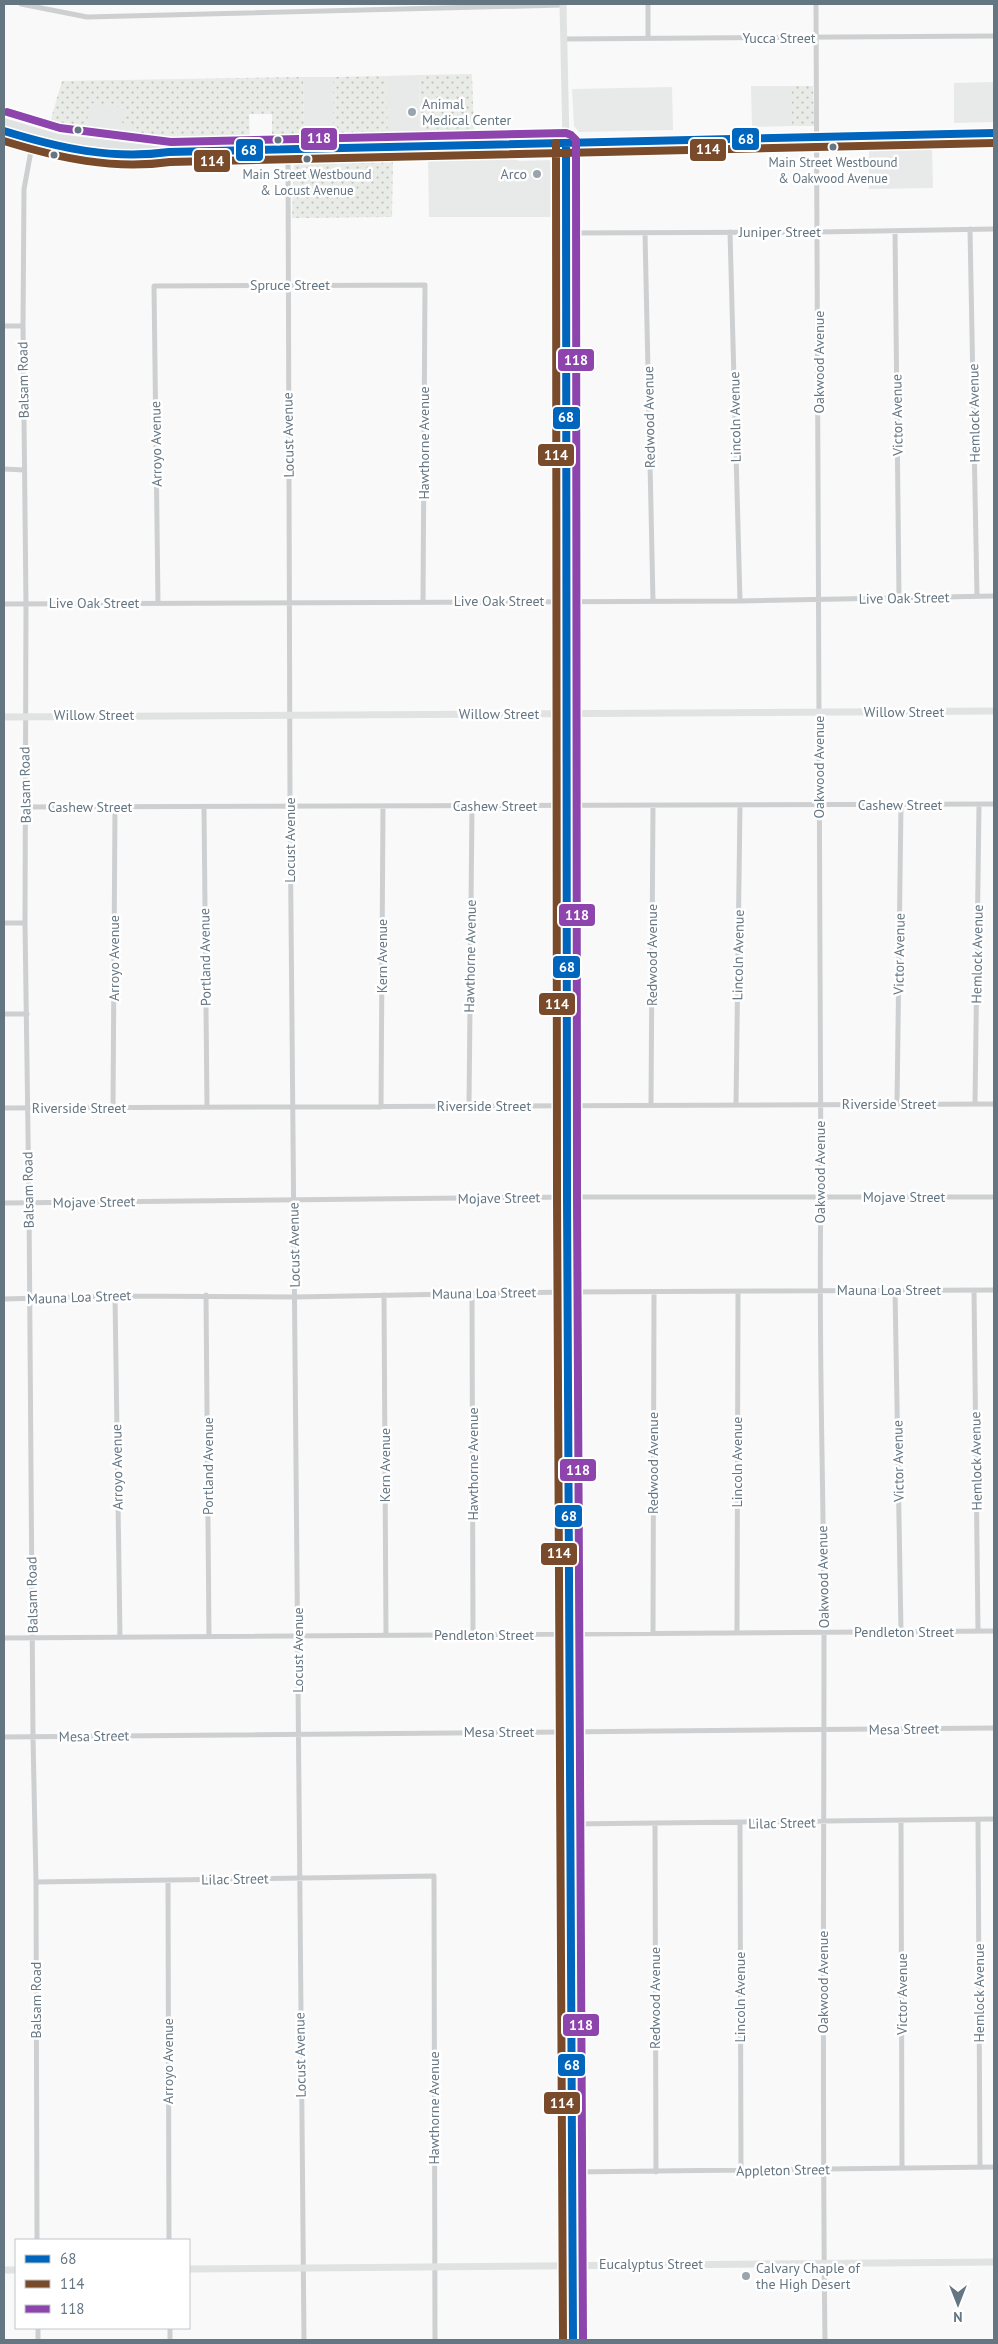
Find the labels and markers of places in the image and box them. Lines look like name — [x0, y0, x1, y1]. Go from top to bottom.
place label: Animal Medical Center — [422, 95, 512, 129]
marker: Animal Medical Center — [406, 106, 418, 118]
unlabelled marker — [73, 125, 83, 135]
unlabelled marker — [273, 135, 283, 145]
marker: Main Street Westbound & Oakwood Avenue — [828, 142, 838, 152]
unlabelled marker — [49, 150, 59, 160]
marker: Main Street Westbound & Locust Avenue — [302, 154, 312, 164]
place label: Main Street Westbound & Oakwood Avenue — [768, 154, 898, 187]
place label: Arco — [501, 165, 527, 183]
place label: Main Street Westbound & Locust Avenue — [242, 166, 372, 199]
marker: Arco — [531, 168, 543, 180]
place label: Calvary Chaple of the High Desert — [756, 2259, 860, 2293]
marker: Calvary Chaple of the High Desert — [740, 2270, 752, 2282]

